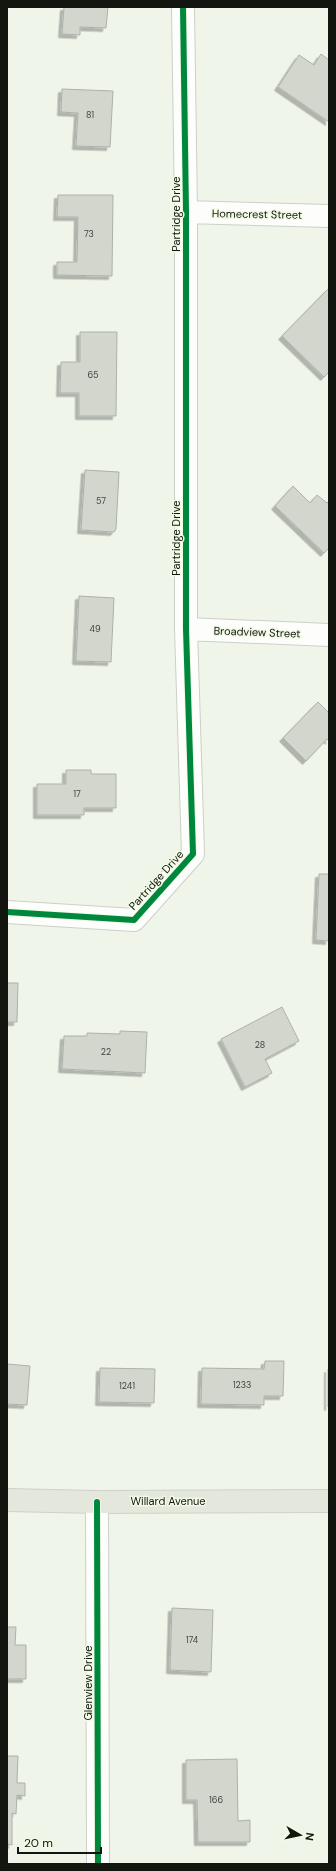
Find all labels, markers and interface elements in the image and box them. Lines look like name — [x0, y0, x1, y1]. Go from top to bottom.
house number: 81 — [86, 109, 94, 121]
street label: Partridge Drive — [169, 176, 183, 252]
street label: Homecrest Street — [212, 206, 302, 222]
house number: 73 — [84, 228, 94, 240]
house number: 65 — [88, 369, 98, 381]
house number: 57 — [96, 495, 106, 507]
street label: Partridge Drive — [169, 500, 183, 576]
house number: 49 — [89, 623, 101, 635]
street label: Broadview Street — [213, 623, 301, 641]
house number: 17 — [73, 788, 81, 800]
street label: Partridge Drive — [126, 847, 186, 913]
house number: 28 — [255, 1039, 265, 1051]
house number: 22 — [101, 1046, 111, 1058]
house number: 1233 — [233, 1379, 251, 1391]
house number: 1241 — [119, 1380, 135, 1392]
street label: Willard Avenue — [130, 1494, 206, 1508]
house number: 174 — [186, 1634, 199, 1646]
street label: Glenview Drive — [81, 1645, 95, 1721]
house number: 166 — [209, 1794, 223, 1806]
north arrow — [280, 1815, 320, 1855]
scale bar — [18, 1829, 101, 1855]
text: N — [302, 1832, 317, 1842]
text: 20 m — [24, 1835, 53, 1851]

